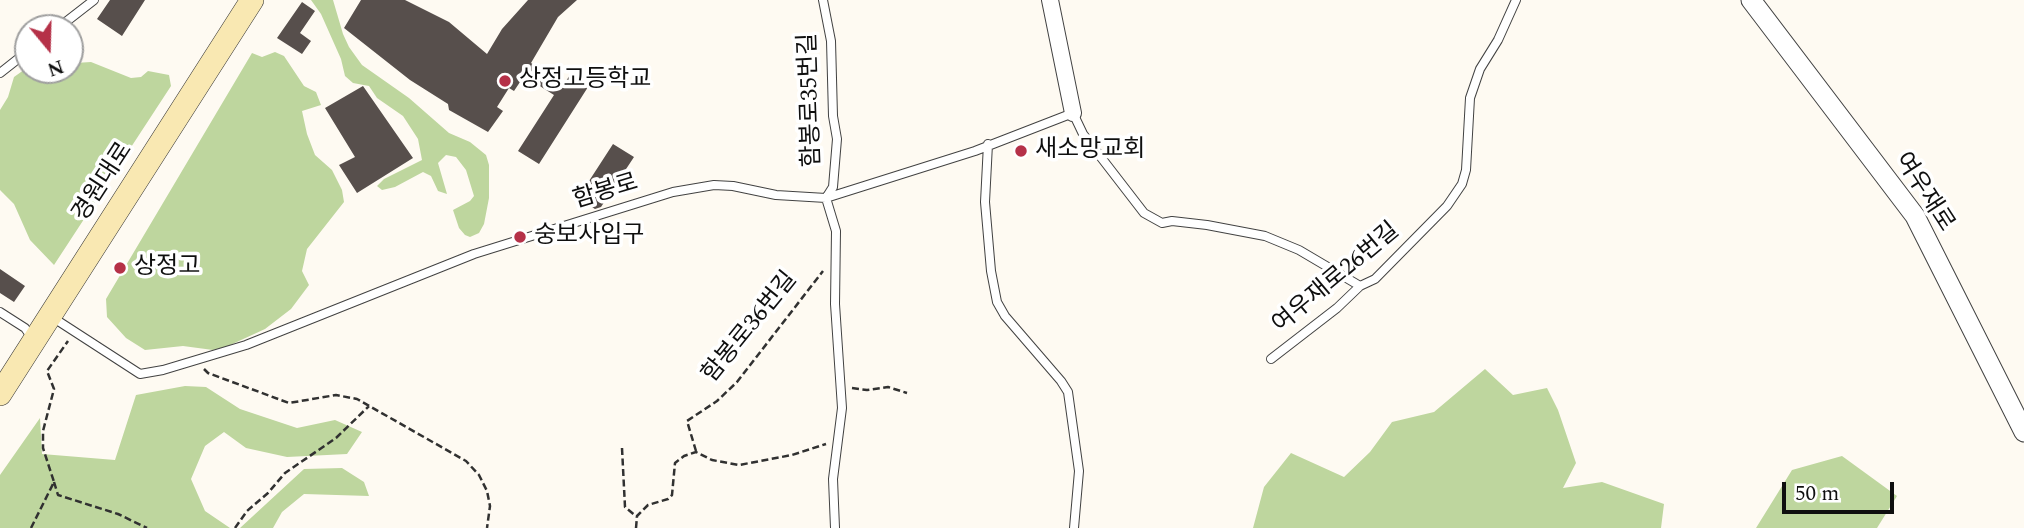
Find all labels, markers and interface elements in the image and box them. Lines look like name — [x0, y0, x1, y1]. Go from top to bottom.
north arrow — [14, 14, 84, 84]
street label: 함봉로35번길 — [795, 32, 829, 168]
text: N — [43, 51, 67, 84]
place label: 상정고등학교 — [519, 67, 651, 95]
marker: 상정고등학교 — [497, 73, 513, 89]
place label: 새소망교회 — [1035, 137, 1145, 165]
street label: 경원대로 — [68, 138, 140, 228]
marker: 새소망교회 — [1013, 143, 1029, 159]
street label: 여우재로 — [1887, 148, 1959, 238]
street label: 함봉로 — [570, 170, 642, 216]
street label: 여우재로26번길 — [1268, 218, 1406, 340]
place label: 숭보사입구 — [534, 223, 644, 251]
marker: 숭보사입구 — [512, 229, 528, 245]
place label: 상정고 — [134, 254, 200, 282]
marker: 상정고 — [112, 260, 128, 276]
street label: 함봉로36번길 — [698, 267, 804, 389]
scale bar — [1786, 468, 1898, 512]
text: 50 m — [1795, 478, 1839, 510]

